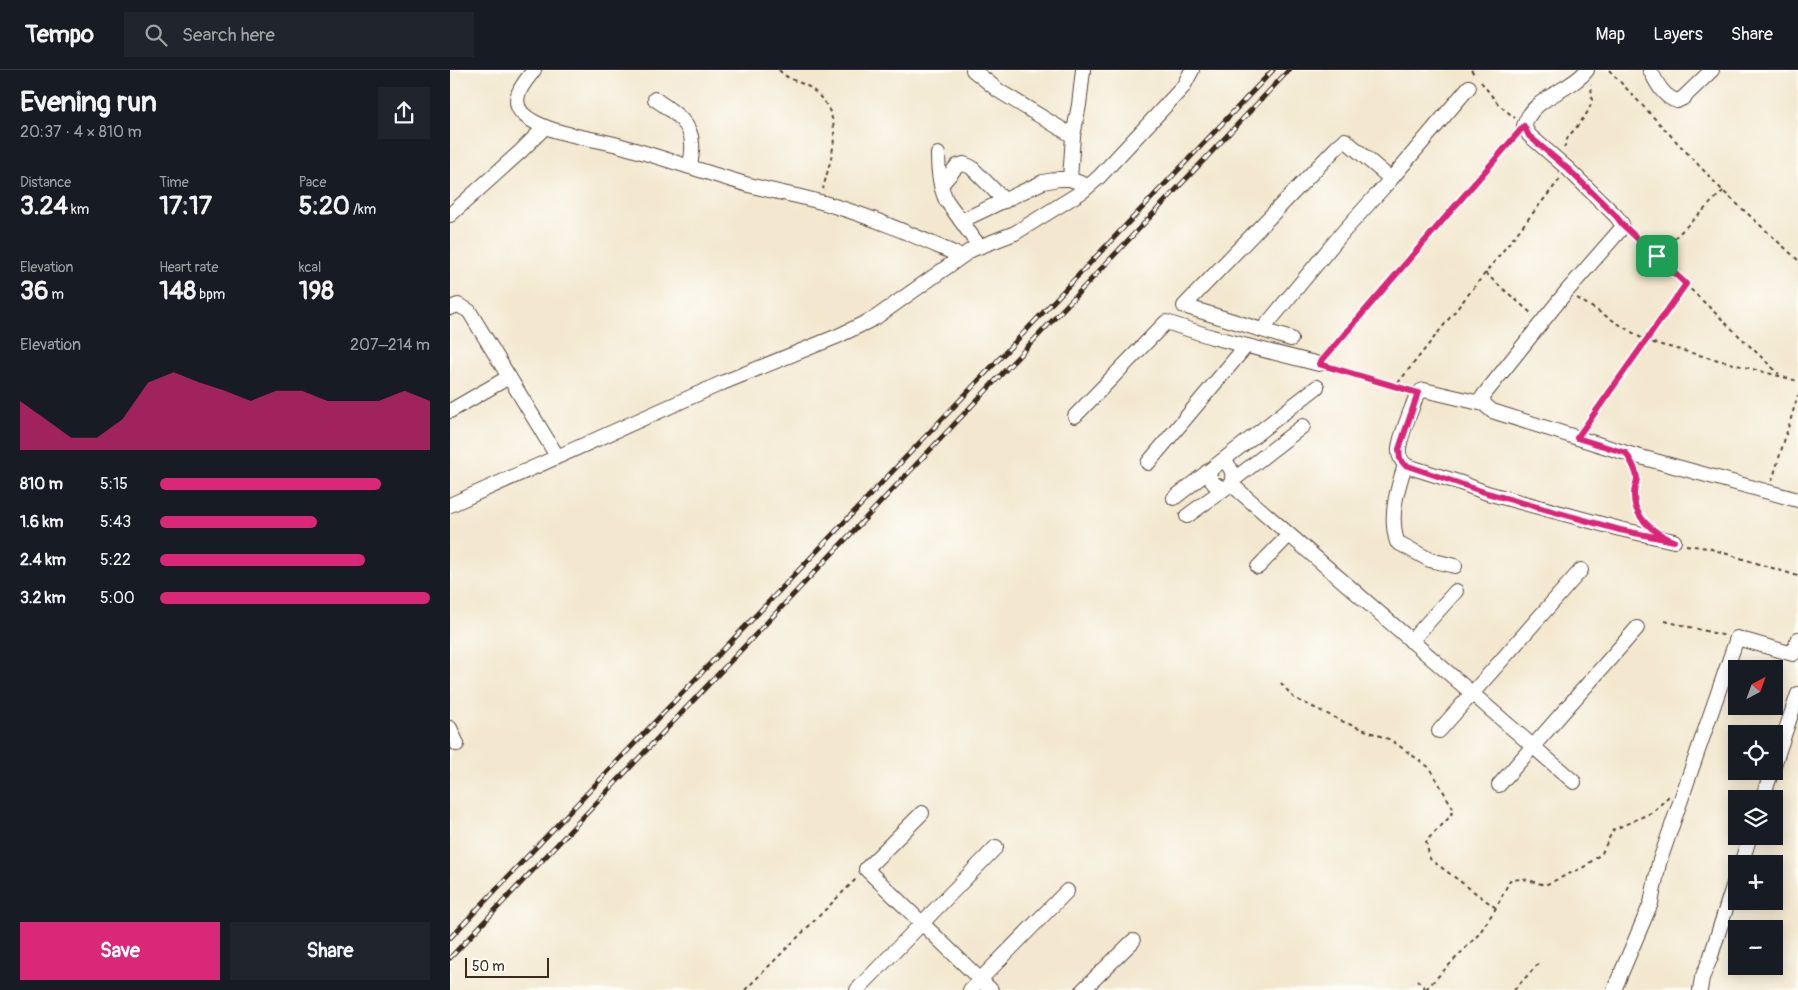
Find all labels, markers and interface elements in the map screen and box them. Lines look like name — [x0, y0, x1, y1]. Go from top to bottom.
search box — [124, 12, 474, 57]
text: Tempo — [25, 20, 94, 49]
icon: search — [142, 21, 170, 49]
text: Search here — [182, 23, 275, 47]
text: Map — [1596, 23, 1625, 46]
text: Layers — [1653, 23, 1703, 46]
text: Share — [1731, 23, 1773, 46]
text: Evening run — [20, 85, 157, 120]
button: share — [378, 87, 430, 139]
text: 20:37 · 4 × 810 m — [20, 122, 142, 142]
text: Distance — [20, 174, 71, 191]
text: Time — [159, 174, 189, 191]
text: Pace — [299, 174, 326, 191]
text: 3.24 — [20, 191, 68, 222]
text: 17:17 — [159, 191, 212, 222]
text: 5:20 — [299, 191, 350, 222]
text: km — [68, 201, 89, 218]
text: /km — [350, 201, 376, 218]
pin — [1636, 235, 1678, 277]
icon: arrive — [1643, 242, 1671, 270]
text: Elevation — [20, 259, 73, 276]
text: Heart rate — [159, 259, 218, 276]
text: kcal — [299, 259, 321, 276]
text: 36 — [20, 276, 49, 307]
text: 148 — [159, 276, 196, 307]
text: 198 — [299, 276, 334, 307]
text: m — [49, 286, 64, 303]
text: bpm — [196, 286, 225, 303]
text: Elevation — [20, 335, 81, 355]
text: 207–214 m — [350, 335, 430, 355]
text: 810 m — [20, 474, 63, 494]
text: 5:15 — [100, 474, 128, 494]
text: 1.6 km — [20, 512, 63, 532]
text: 5:43 — [100, 512, 131, 532]
text: 2.4 km — [20, 550, 66, 570]
text: 5:22 — [100, 550, 131, 570]
text: 3.2 km — [20, 588, 66, 608]
text: 5:00 — [100, 588, 135, 608]
north arrow — [1728, 660, 1782, 715]
map controls — [1728, 660, 1783, 975]
button: locate — [1728, 725, 1783, 780]
button: layers — [1728, 790, 1783, 845]
button: + — [1728, 855, 1783, 910]
button: − — [1728, 920, 1783, 975]
button: Save — [20, 922, 220, 980]
button: Share — [230, 922, 430, 980]
scale bar — [465, 955, 549, 978]
text: 50 m — [472, 958, 505, 975]

